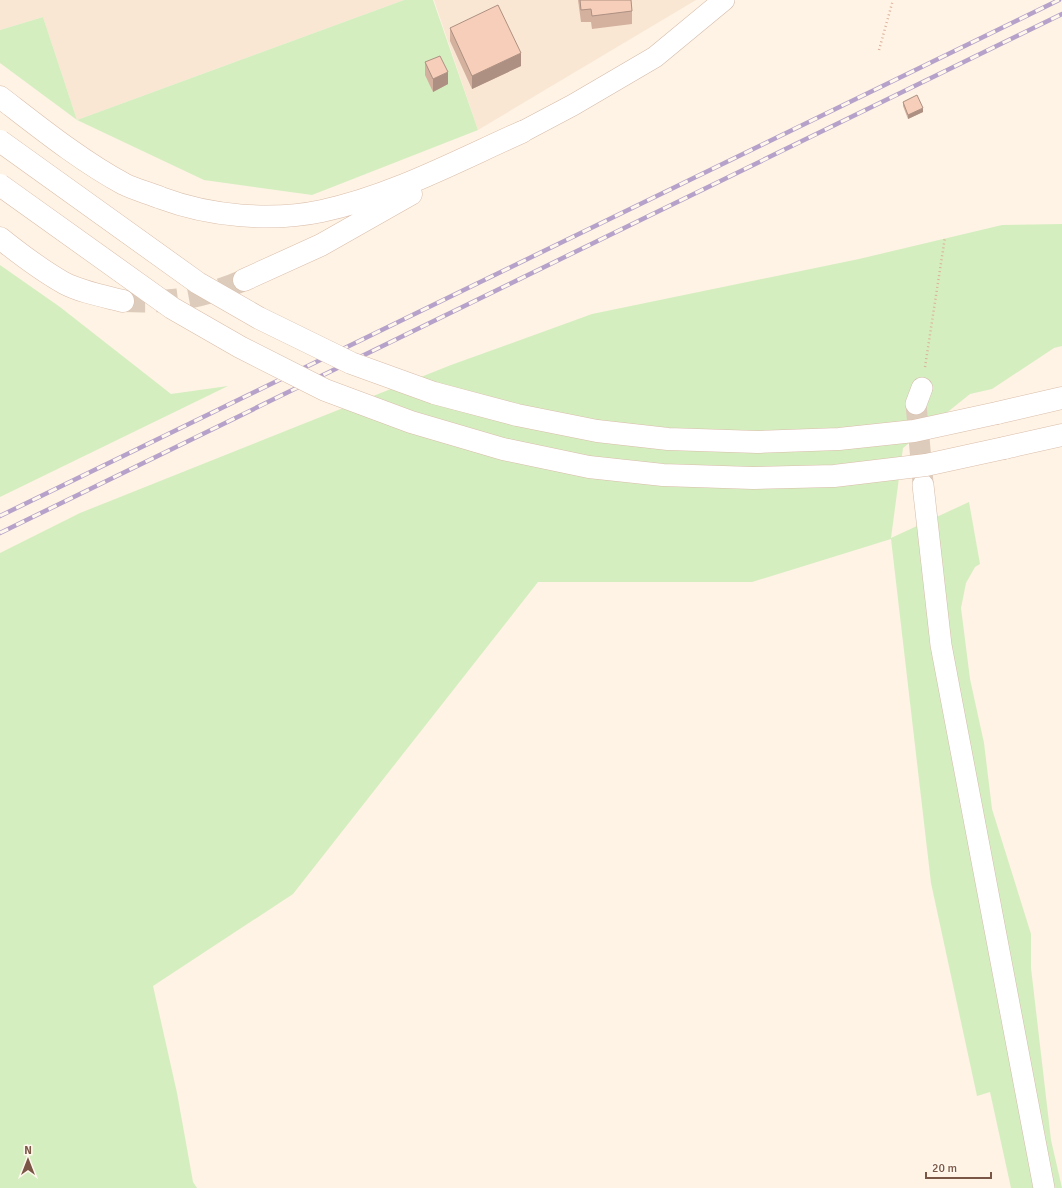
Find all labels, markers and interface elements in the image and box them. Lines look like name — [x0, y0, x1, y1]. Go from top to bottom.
north arrow — [8, 1140, 48, 1180]
text: N — [24, 1144, 32, 1157]
scale bar — [926, 1154, 991, 1180]
text: 20 m — [932, 1161, 957, 1176]

